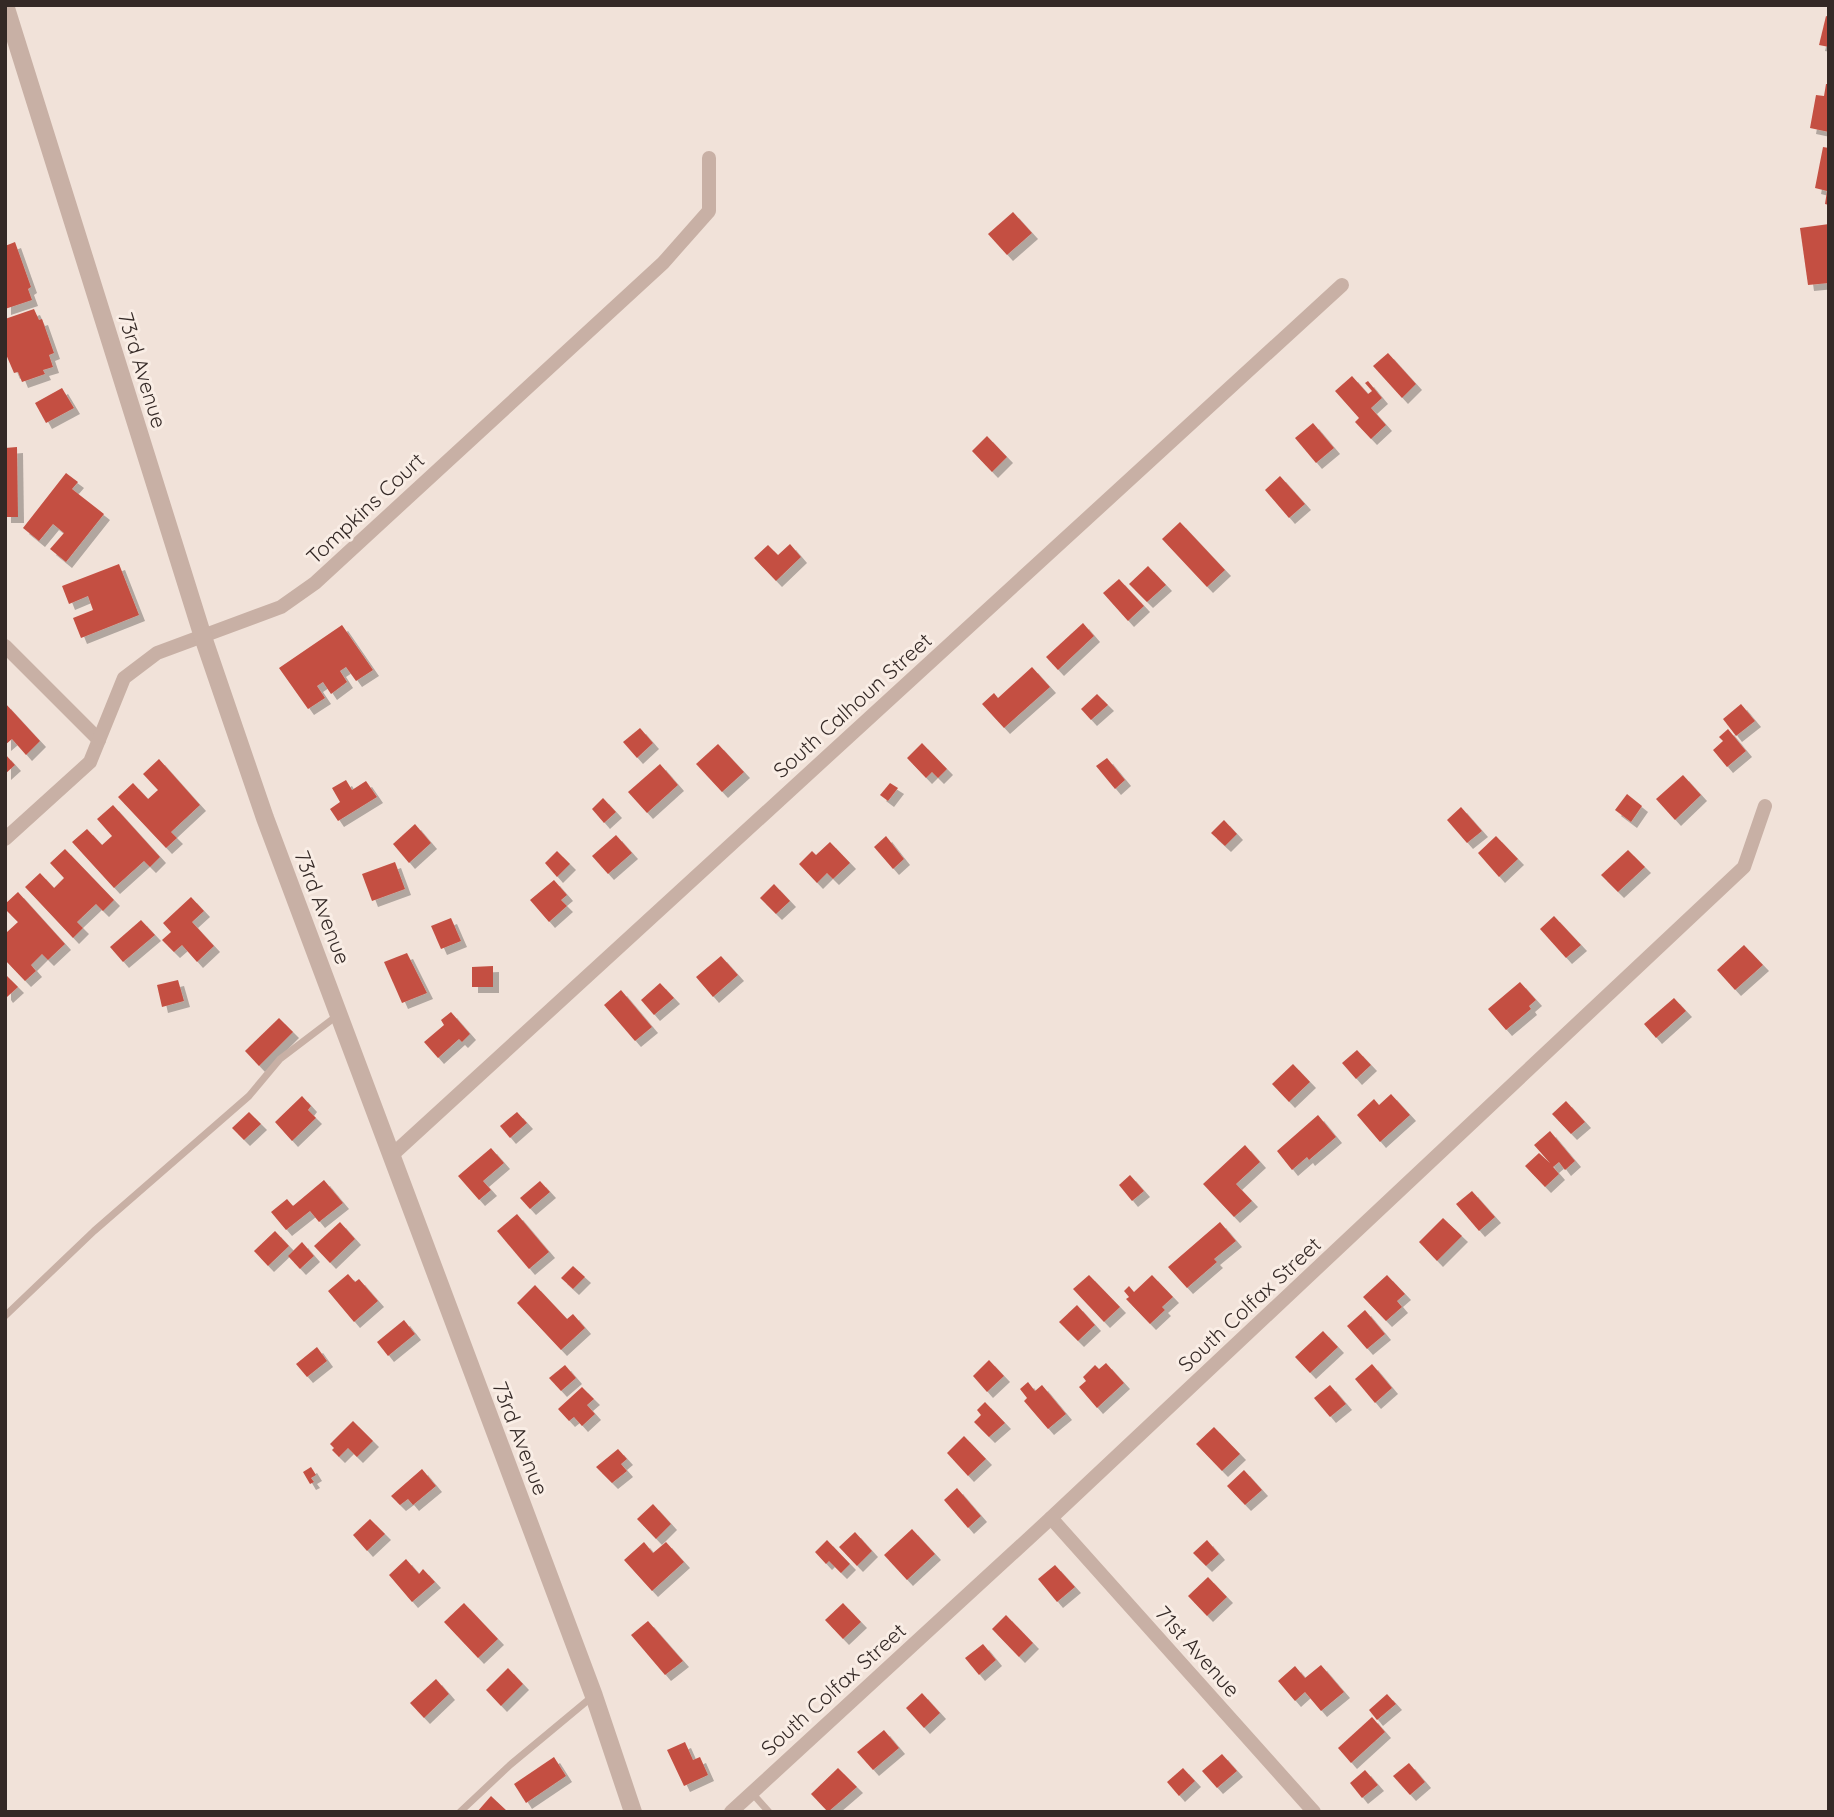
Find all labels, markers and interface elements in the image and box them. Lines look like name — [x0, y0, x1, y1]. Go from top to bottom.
street label: 73rd Avenue — [113, 309, 173, 431]
street label: Tompkins Court — [301, 447, 429, 569]
street label: South Calhoun Street — [767, 627, 937, 783]
street label: 73rd Avenue — [289, 846, 357, 968]
street label: South Colfax Street — [1172, 1231, 1326, 1377]
street label: 73rd Avenue — [487, 1377, 555, 1499]
street label: 71st Avenue — [1150, 1600, 1246, 1702]
street label: South Colfax Street — [755, 1617, 911, 1761]

